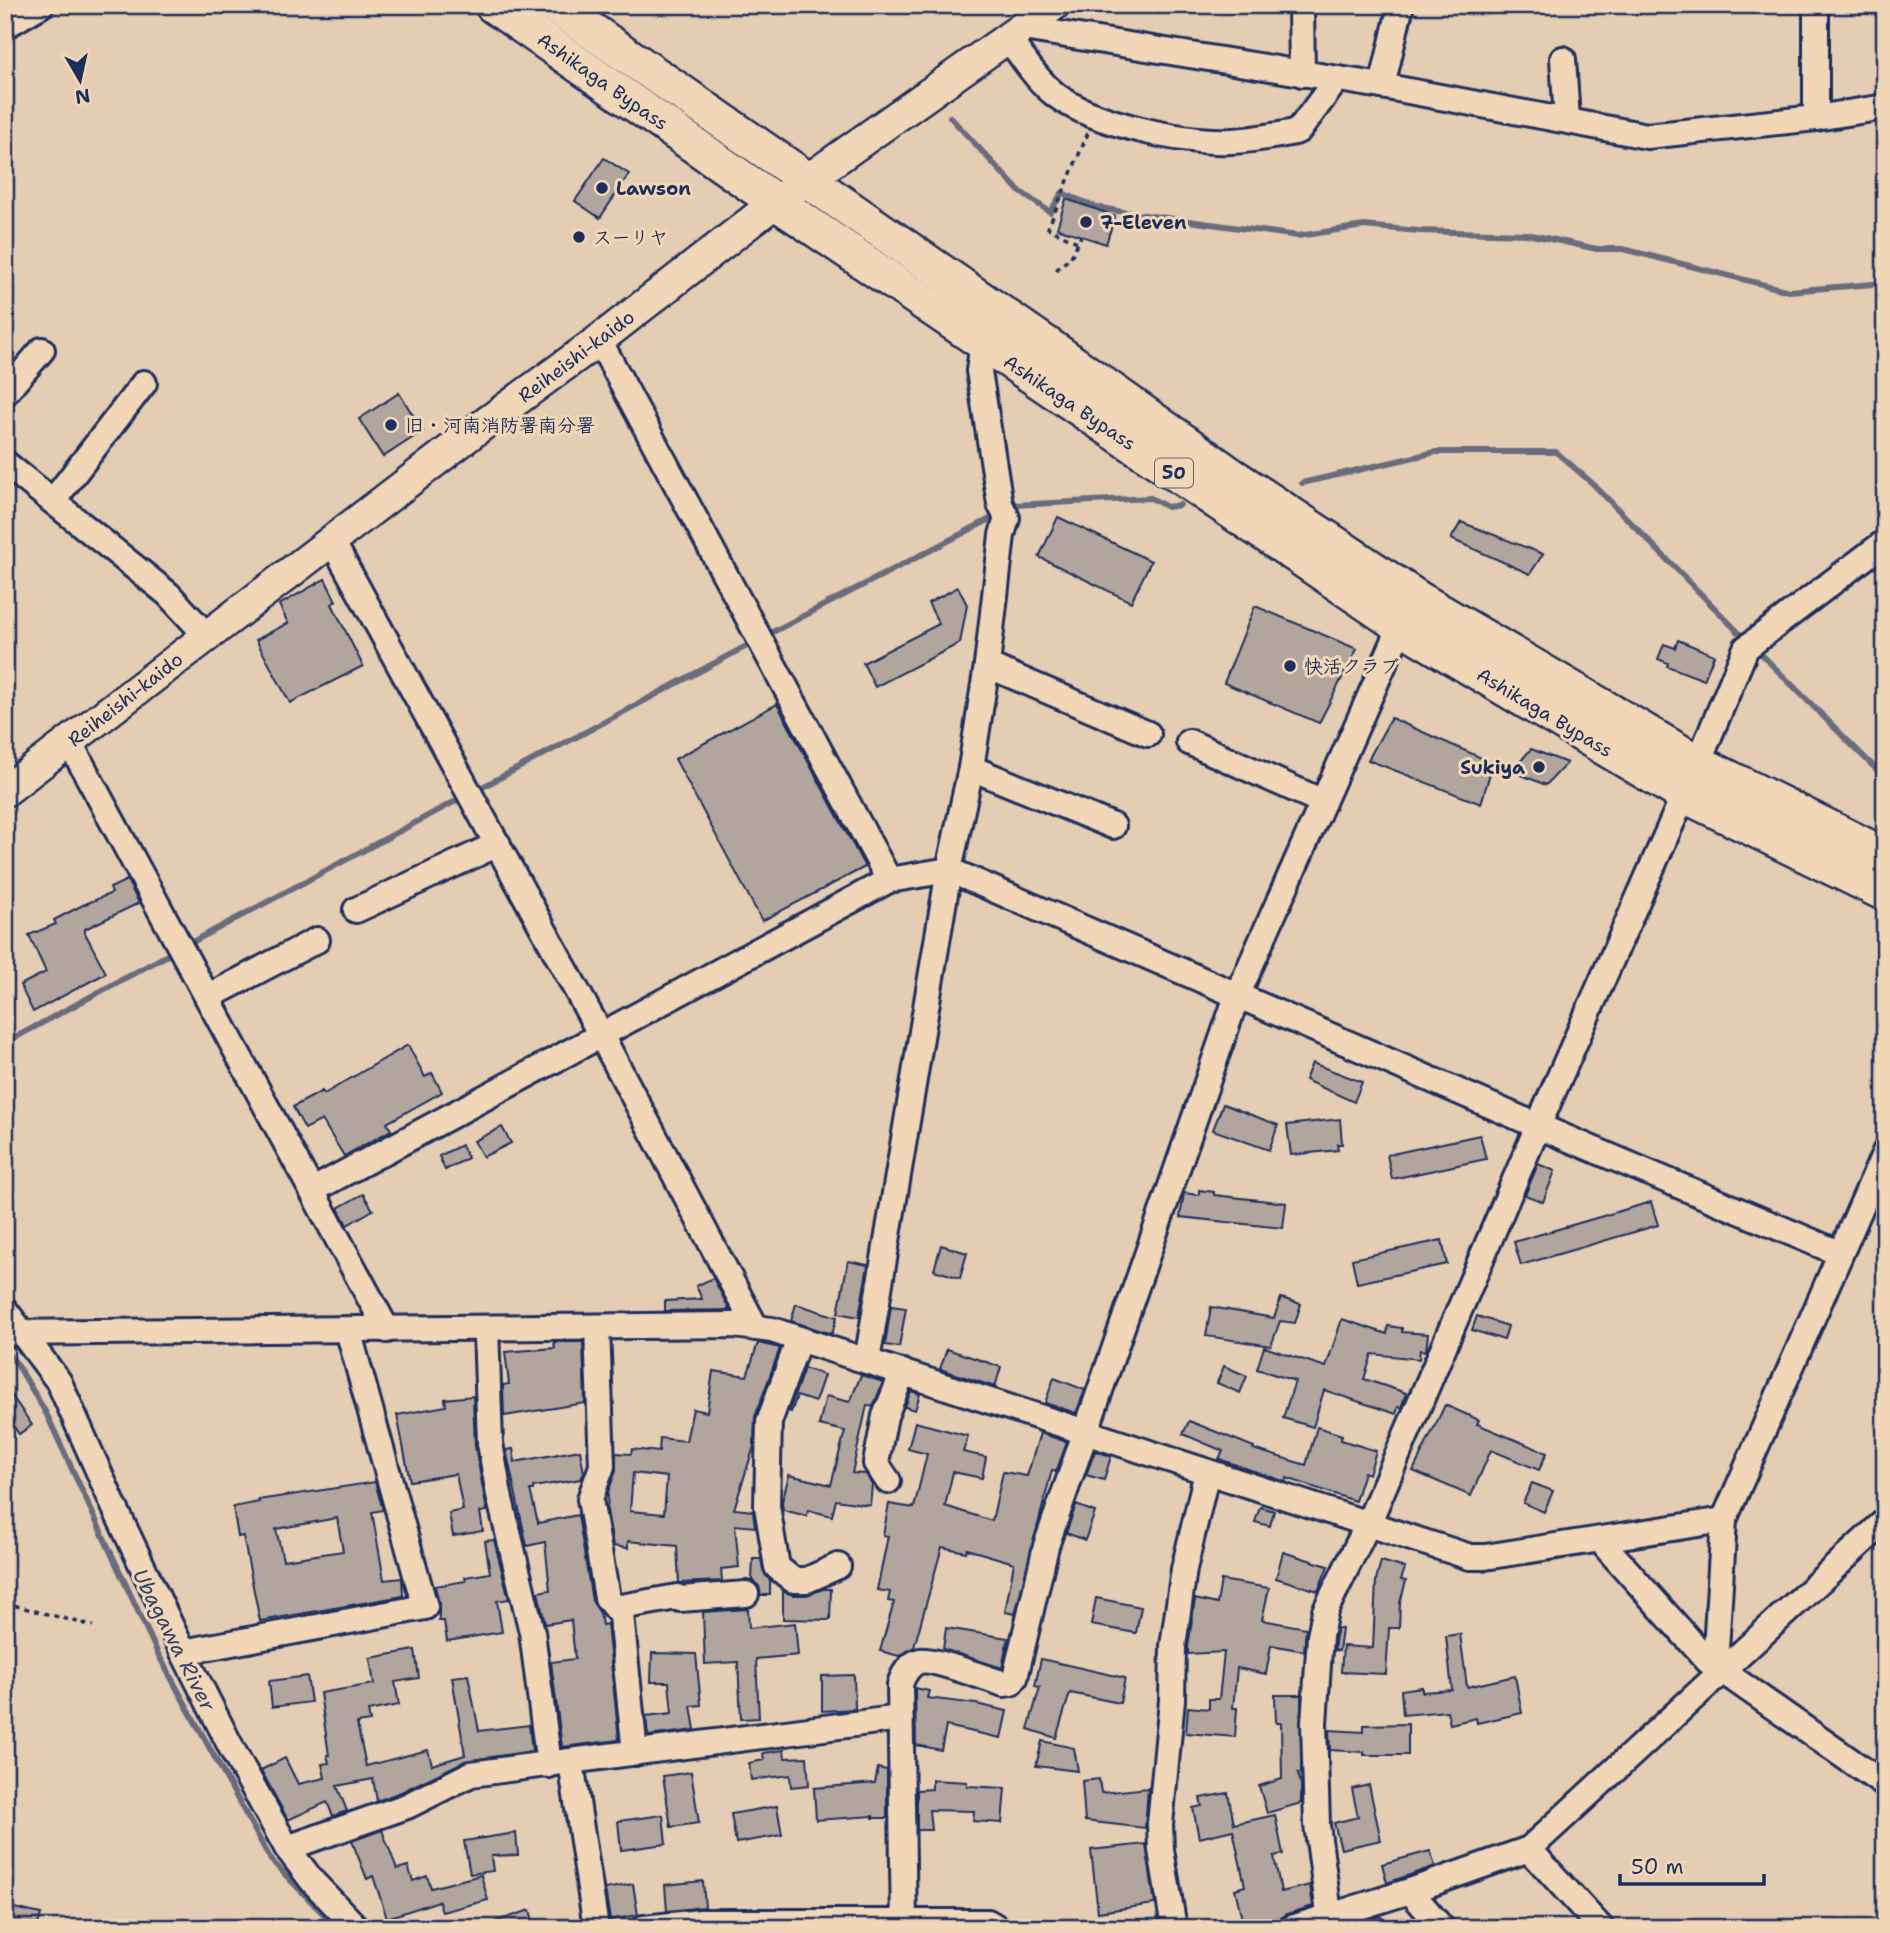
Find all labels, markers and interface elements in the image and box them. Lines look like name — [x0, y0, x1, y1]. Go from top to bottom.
street label: Ashikaga Bypass — [532, 27, 673, 136]
north arrow — [46, 46, 116, 116]
text: N — [73, 83, 92, 110]
place label: Lawson — [616, 176, 691, 201]
marker: Lawson — [594, 180, 610, 196]
place label: 7-Eleven — [1100, 210, 1187, 235]
marker: 7-Eleven — [1078, 214, 1094, 230]
place label: スーリヤ — [593, 225, 668, 250]
marker: スーリヤ — [571, 229, 587, 245]
street label: Reiheishi-kaido — [513, 304, 639, 408]
street label: Ashikaga Bypass — [999, 349, 1141, 456]
place label: 旧・河南消防署南分署 — [405, 413, 595, 438]
marker: 旧・河南消防署南分署 — [383, 417, 399, 433]
road number: 50 — [1155, 458, 1193, 488]
street label: Reiheishi-kaido — [63, 647, 188, 752]
place label: 快活クラブ — [1304, 654, 1399, 679]
marker: 快活クラブ — [1282, 658, 1298, 674]
street label: Ashikaga Bypass — [1472, 662, 1617, 763]
place label: Sukiya — [1460, 755, 1525, 780]
marker: Sukiya — [1531, 759, 1547, 775]
water label: Ubagawa River — [126, 1564, 222, 1717]
scale bar — [1620, 1842, 1764, 1886]
text: 50 m — [1631, 1853, 1684, 1881]

